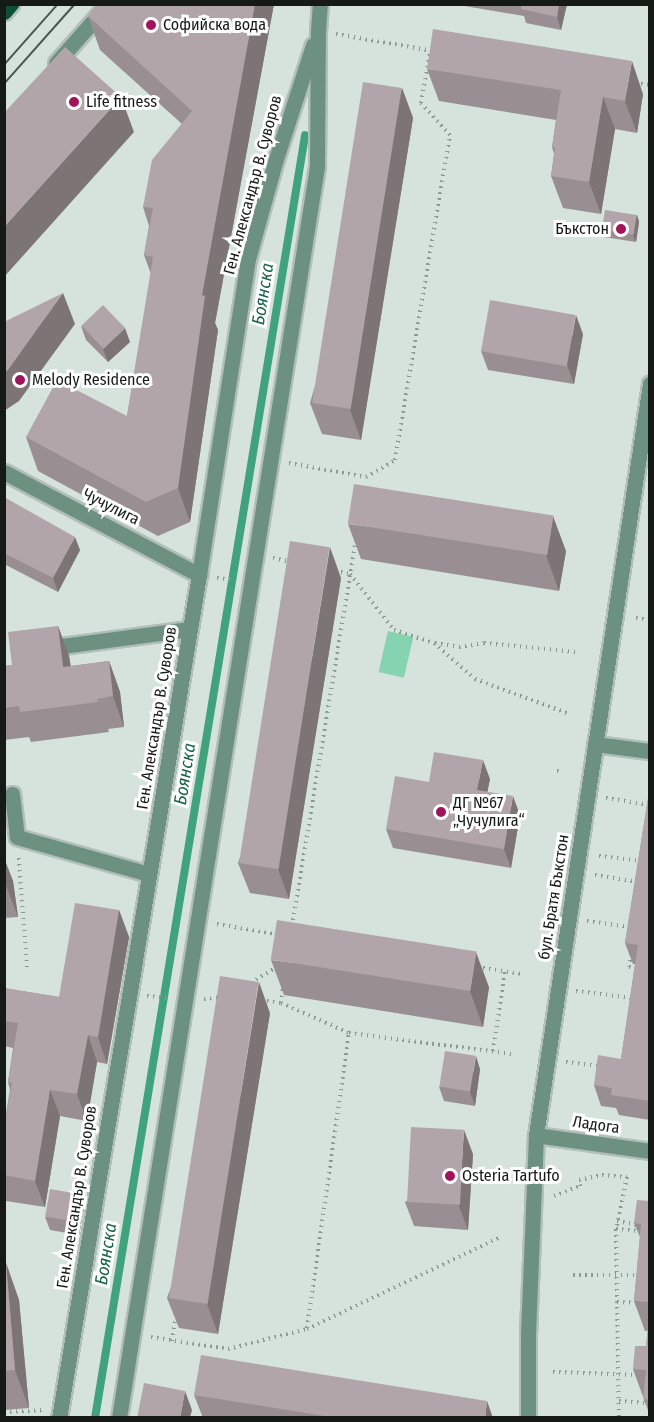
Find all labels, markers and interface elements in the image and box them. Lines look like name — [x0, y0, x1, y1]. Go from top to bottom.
place label: Софийска вода — [163, 15, 266, 35]
marker: Софийска вода — [144, 18, 158, 32]
place label: Life fitness — [86, 92, 157, 112]
street label: Ген. Александър В. Суворов — [220, 93, 286, 277]
marker: Life fitness — [67, 95, 81, 109]
place label: Бъкстон — [555, 219, 609, 239]
marker: Бъкстон — [614, 222, 628, 236]
water label: Боянска — [247, 261, 279, 327]
place label: Melody Residence — [32, 370, 150, 390]
marker: Melody Residence — [13, 373, 27, 387]
street label: Чучулига — [79, 485, 143, 529]
street label: Ген. Александър В. Суворов — [133, 625, 181, 811]
water label: Боянска — [169, 741, 201, 807]
place label: ДГ №67 „Чучулига“ — [453, 793, 525, 831]
marker: ДГ №67 „Чучулига“ — [434, 805, 448, 819]
street label: бул. Братя Бъкстон — [535, 833, 573, 961]
street label: Ген. Александър В. Суворов — [53, 1104, 101, 1290]
street label: Ладога — [571, 1112, 621, 1138]
place label: Osteria Tartufo — [462, 1166, 560, 1186]
marker: Osteria Tartufo — [443, 1169, 457, 1183]
water label: Боянска — [90, 1221, 122, 1287]

